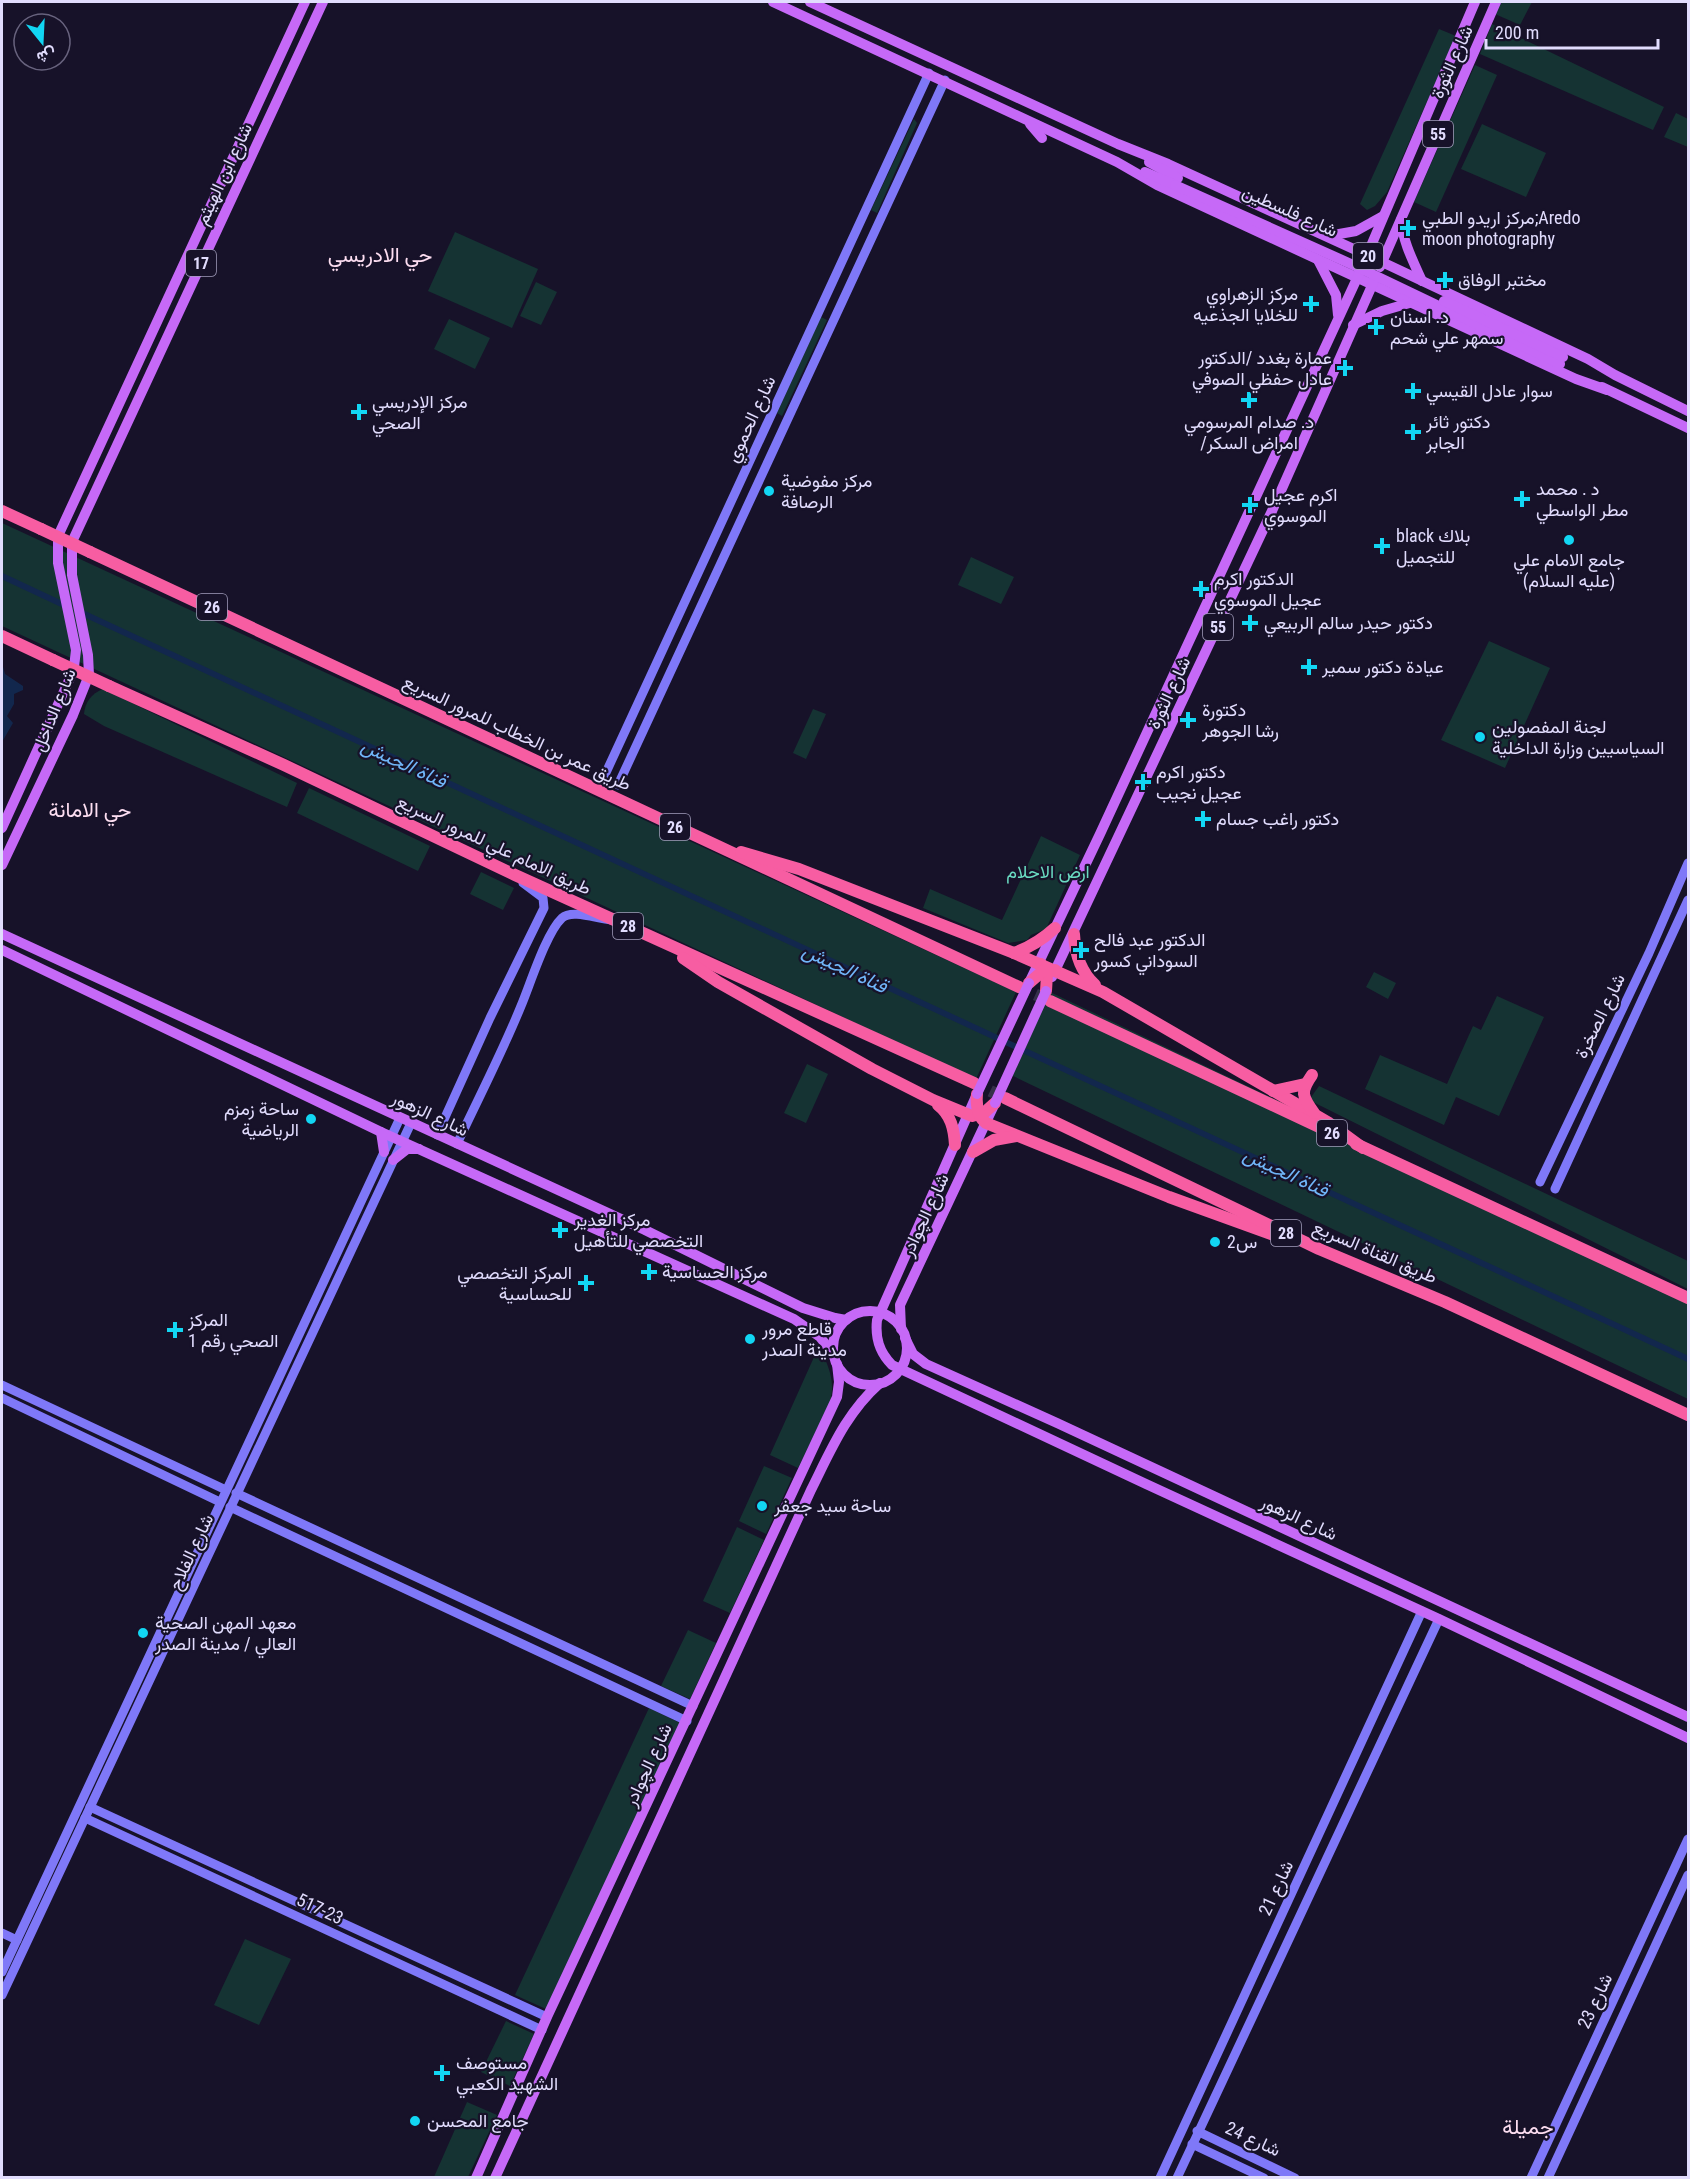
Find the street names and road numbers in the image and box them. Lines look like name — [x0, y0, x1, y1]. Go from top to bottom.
street label: شارع الثورة — [1426, 22, 1479, 102]
street label: شارع ابن الهيثم — [191, 120, 258, 229]
road number: 55 — [1423, 121, 1453, 147]
street label: شارع فلسطين — [1239, 180, 1341, 243]
road number: 20 — [1353, 243, 1383, 269]
road number: 17 — [186, 250, 216, 276]
street label: شارع الحموي — [721, 372, 784, 467]
road number: 26 — [197, 594, 227, 620]
road number: 55 — [1203, 614, 1233, 640]
street label: شارع الثورة — [1143, 653, 1196, 733]
street label: شارع الداخل — [27, 665, 82, 755]
street label: طريق عمر بن الخطاب للمرور السريع — [399, 670, 634, 796]
street label: طريق الامام علي للمرور السريع — [392, 790, 595, 903]
road number: 26 — [660, 814, 690, 840]
road number: 28 — [613, 913, 643, 939]
street label: شارع الصخرة — [1570, 970, 1631, 1062]
street label: شارع الزهور — [387, 1086, 472, 1142]
road number: 26 — [1317, 1120, 1347, 1146]
street label: شارع الچوادر — [896, 1170, 955, 1261]
street label: طريق القناة السريع — [1309, 1216, 1440, 1289]
road number: 28 — [1271, 1220, 1301, 1246]
street label: شارع الزهور — [1256, 1490, 1341, 1546]
street label: شارع الفلاح — [164, 1510, 219, 1594]
street label: شارع الچوادر — [619, 1720, 678, 1811]
street label: شارع 21 — [1254, 1857, 1299, 1919]
street label: 517-23 — [294, 1889, 347, 1928]
street label: شارع 23 — [1573, 1970, 1618, 2032]
street label: شارع 24 — [1222, 2117, 1284, 2162]

